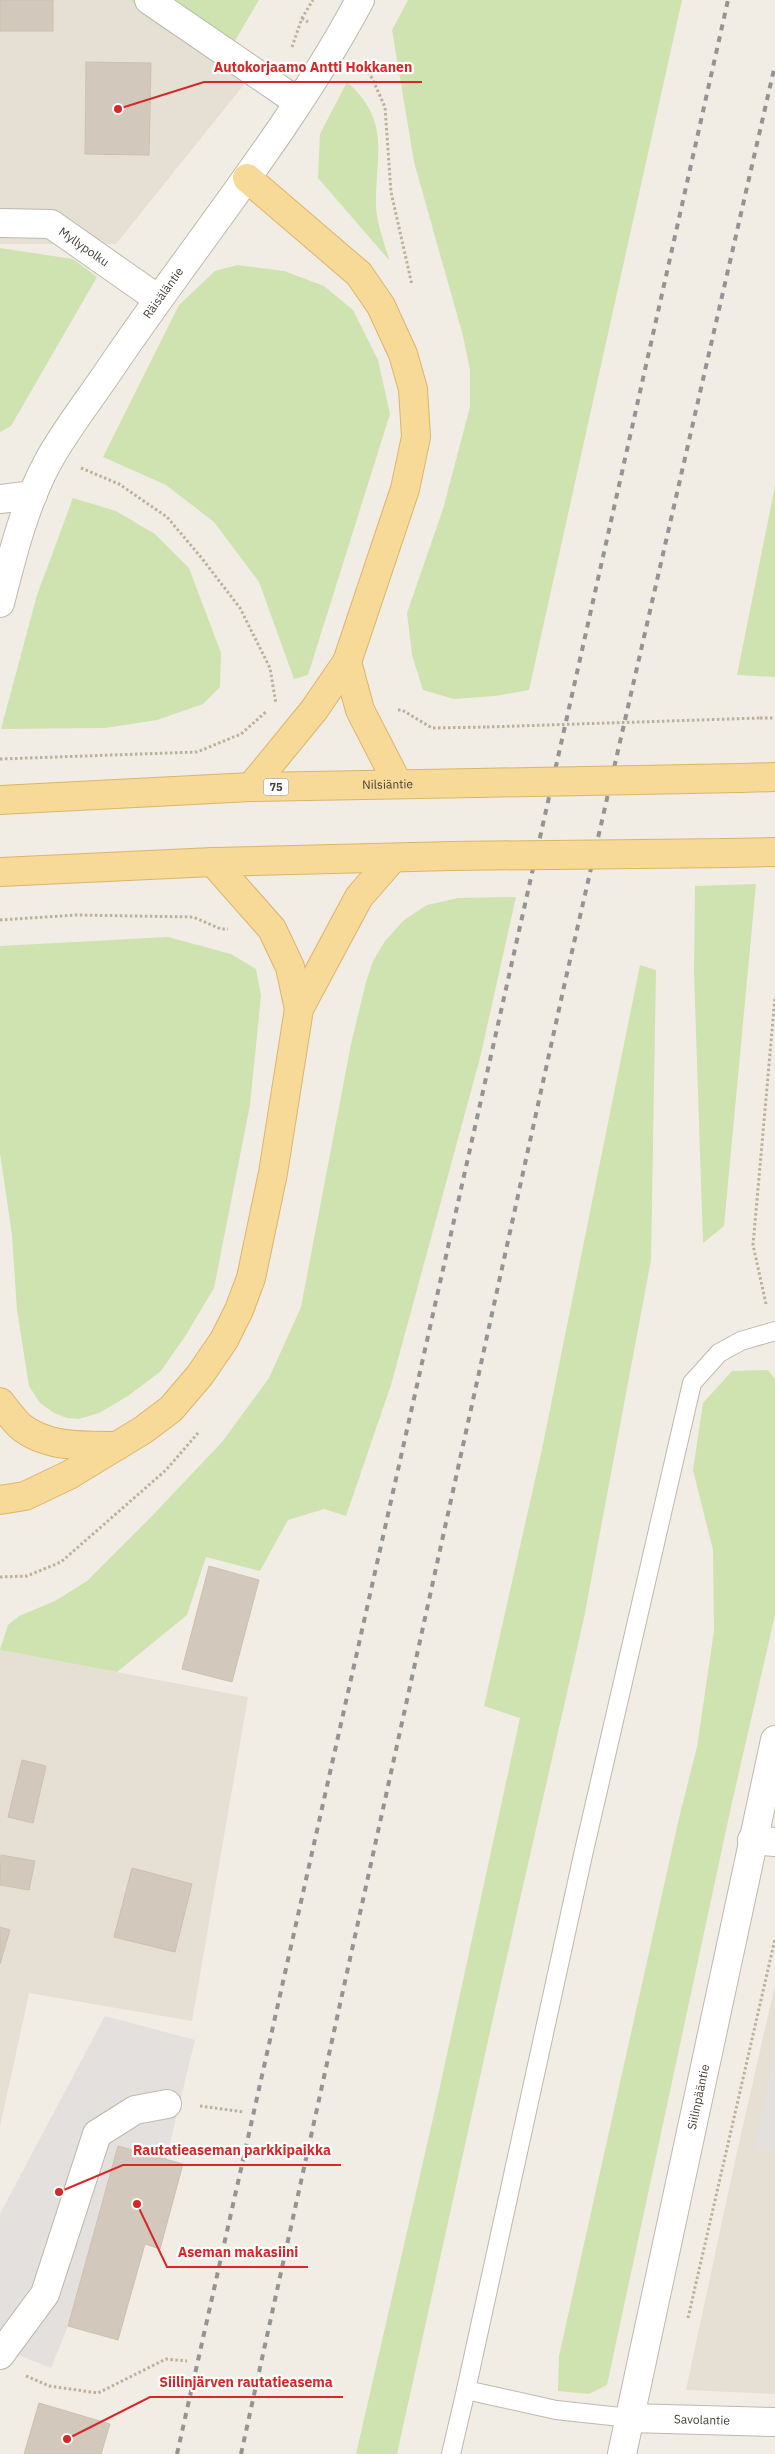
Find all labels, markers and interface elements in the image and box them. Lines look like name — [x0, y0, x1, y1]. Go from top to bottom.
callout: Autokorjaamo Antti Hokkanen — [204, 53, 422, 82]
text: Autokorjaamo Antti Hokkanen — [214, 58, 412, 76]
street label: Myllypolku — [56, 224, 112, 269]
street label: Räisäläntie — [139, 264, 187, 321]
street label: Nilsiäntie — [362, 776, 414, 792]
road number: 75 — [264, 779, 288, 796]
street label: Siilinpääntie — [684, 2062, 712, 2131]
callout: Rautatieaseman parkkipaikka — [123, 2136, 341, 2165]
text: Rautatieaseman parkkipaikka — [133, 2141, 331, 2159]
callout: Aseman makasiini — [167, 2238, 308, 2267]
text: Aseman makasiini — [178, 2243, 298, 2261]
callout: Siilinjärven rautatieasema — [150, 2368, 343, 2397]
text: Siilinjärven rautatieasema — [159, 2373, 333, 2391]
street label: Savolantie — [674, 2411, 731, 2428]

